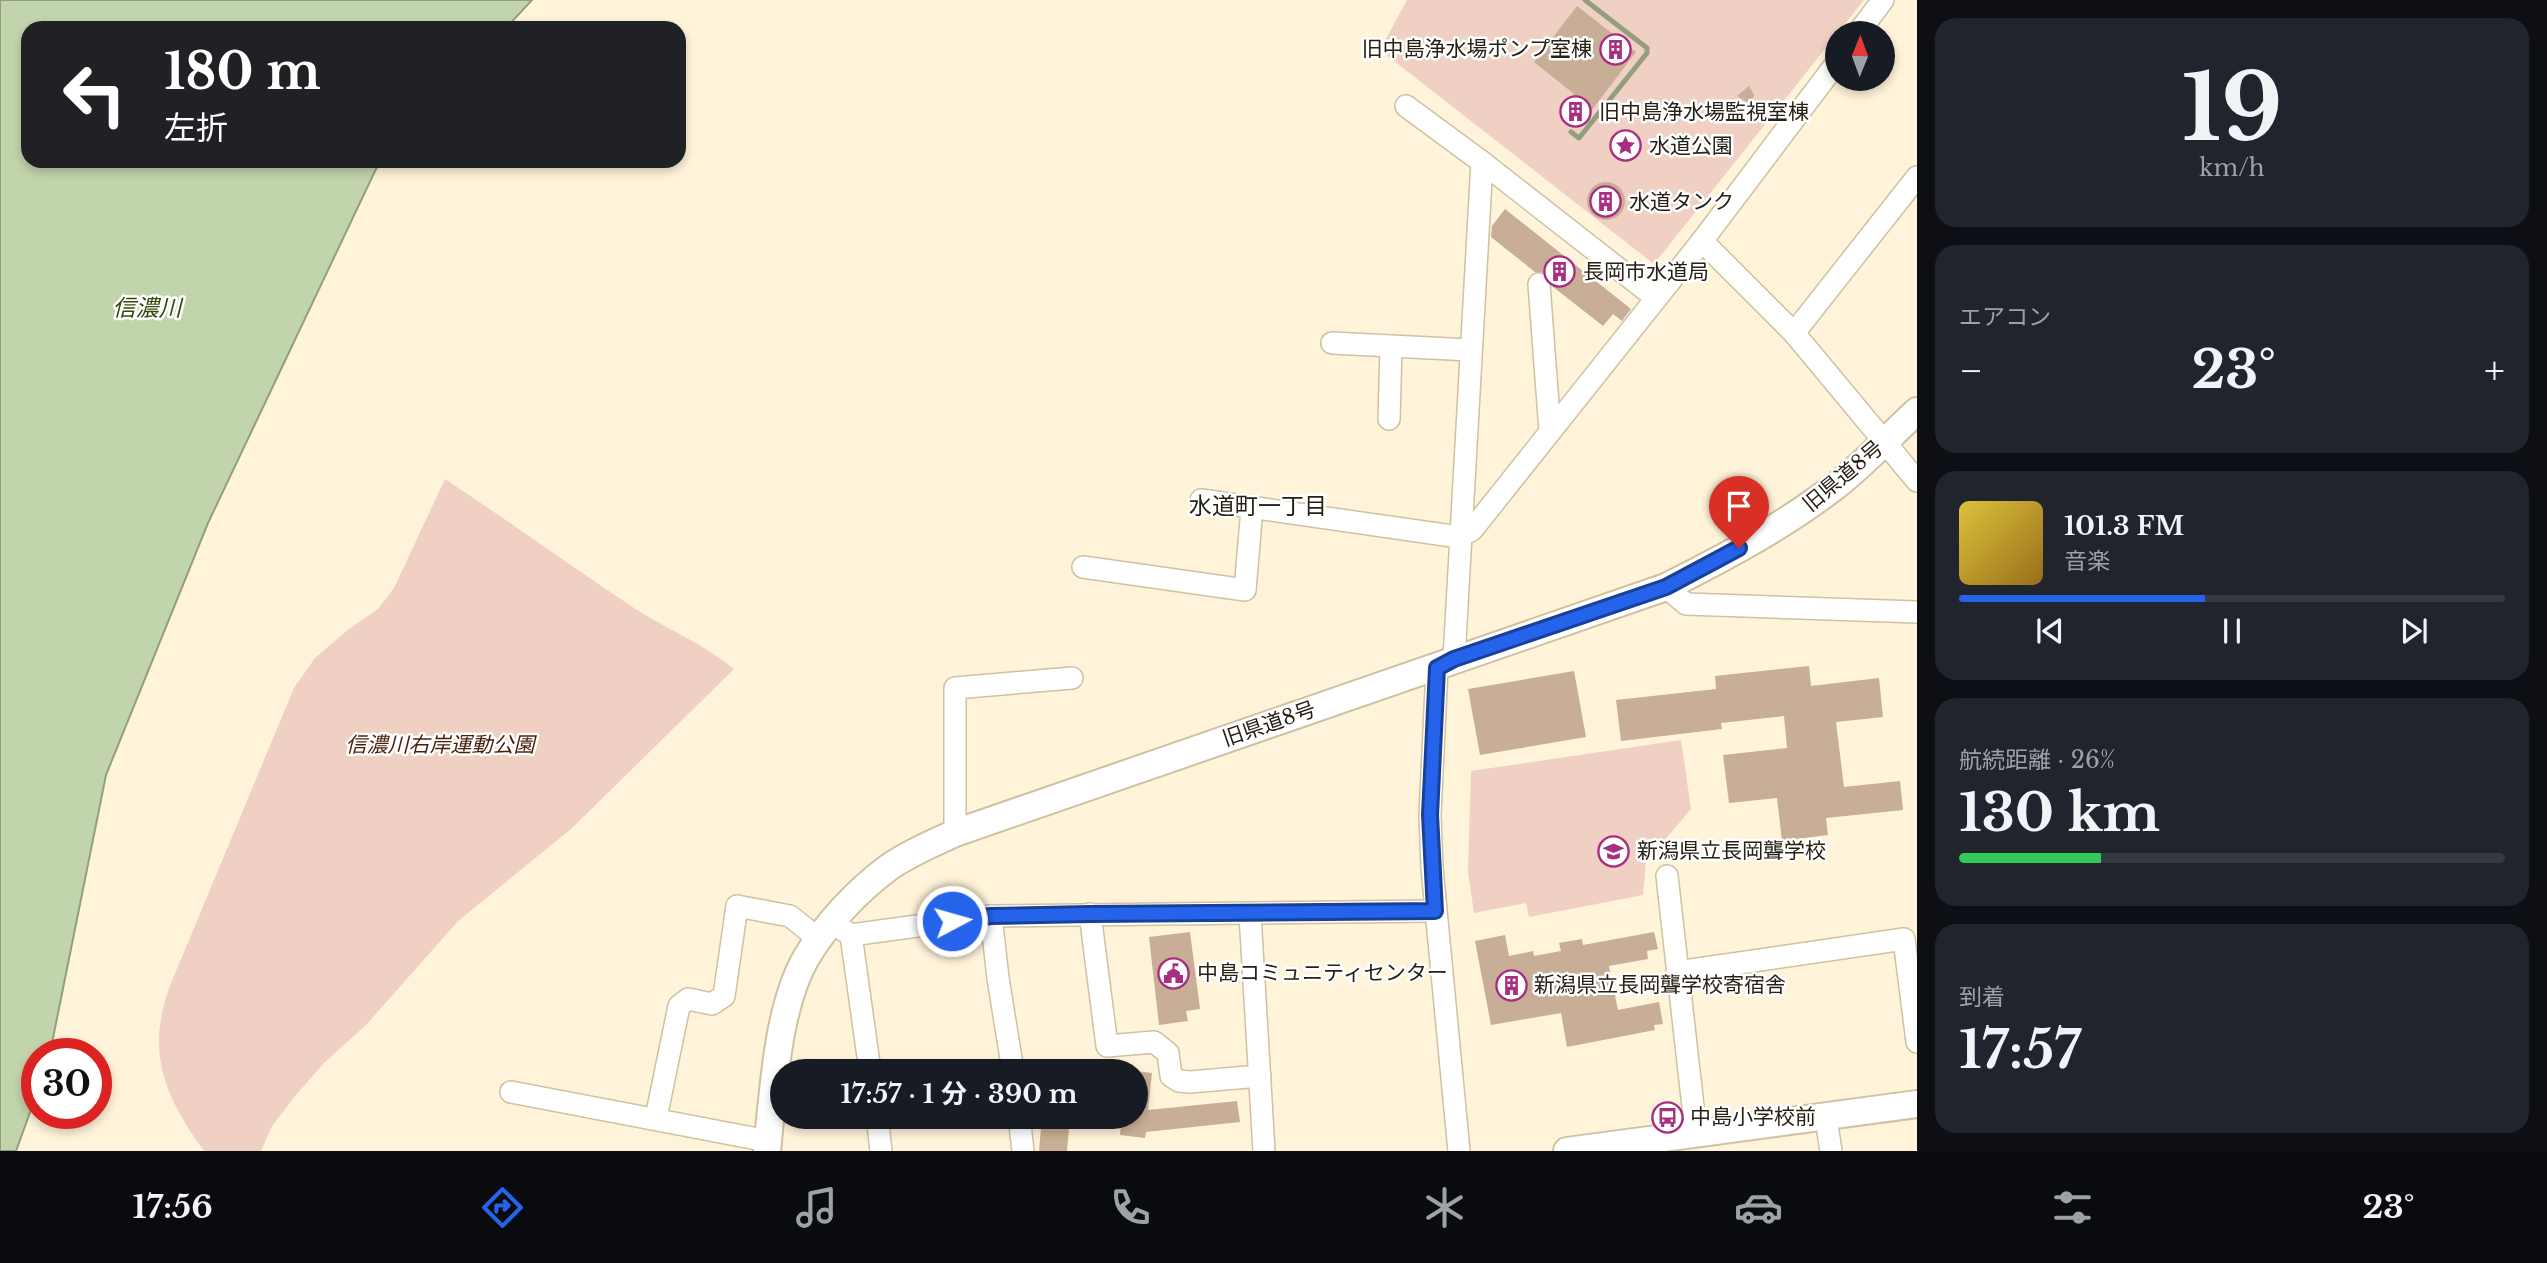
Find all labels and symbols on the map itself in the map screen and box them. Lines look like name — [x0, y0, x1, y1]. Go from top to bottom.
north arrow — [1825, 21, 1895, 91]
building icon: 旧中島浄水場ポンプ室棟 — [1598, 32, 1632, 66]
place label: 旧中島浄水場ポンプ室棟 — [1362, 36, 1592, 62]
building icon: 旧中島浄水場監視室棟 — [1559, 95, 1593, 129]
place label: 旧中島浄水場監視室棟 — [1599, 99, 1809, 125]
place icon: 水道公園 — [1609, 129, 1643, 163]
place label: 水道公園 — [1649, 133, 1733, 159]
building icon: 水道タンク — [1589, 185, 1623, 219]
place label: 水道タンク — [1629, 189, 1734, 215]
building icon: 長岡市水道局 — [1543, 255, 1577, 289]
place label: 長岡市水道局 — [1583, 259, 1709, 285]
water label: 信濃川 — [113, 294, 185, 322]
street label: 旧県道8号 — [1798, 435, 1888, 517]
pin — [1709, 476, 1769, 548]
district label: 水道町一丁目 — [1189, 492, 1327, 520]
street label: 旧県道8号 — [1219, 696, 1319, 752]
park label: 信濃川右岸運動公園 — [346, 732, 537, 758]
school or university icon: 新潟県立長岡聾学校 — [1597, 834, 1631, 868]
place label: 新潟県立長岡聾学校 — [1637, 838, 1826, 864]
position arrow — [915, 884, 989, 958]
public building icon: 中島コミュニティセンター — [1157, 956, 1191, 990]
place label: 中島コミュニティセンター — [1197, 960, 1448, 986]
building icon: 新潟県立長岡聾学校寄宿舎 — [1494, 968, 1528, 1002]
place label: 新潟県立長岡聾学校寄宿舎 — [1534, 972, 1786, 998]
speed limit sign: 30 — [21, 1038, 112, 1129]
bus stop icon: 中島小学校前 — [1650, 1100, 1684, 1134]
place label: 中島小学校前 — [1690, 1104, 1816, 1130]

